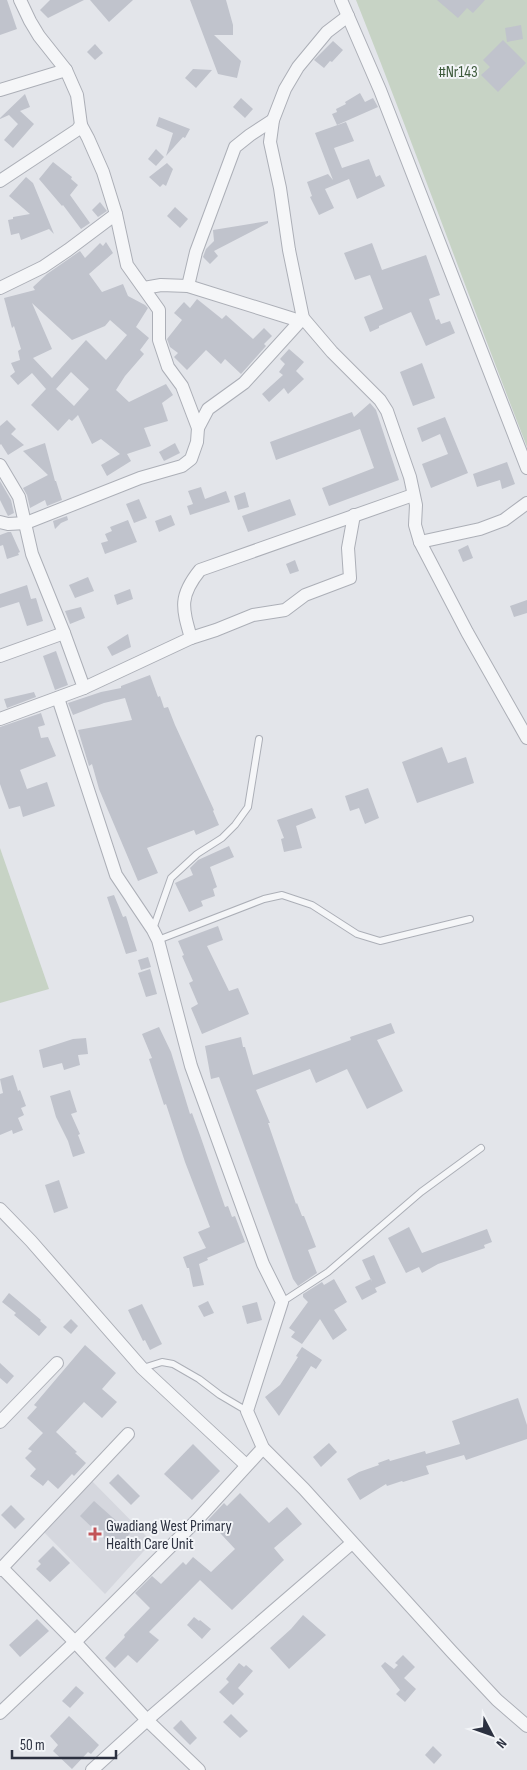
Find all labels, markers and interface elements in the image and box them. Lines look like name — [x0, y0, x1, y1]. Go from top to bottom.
park label: #Nr143 — [438, 63, 478, 82]
place label: Gwadiang West Primary Health Care Unit — [106, 1517, 232, 1554]
marker: Gwadiang West Primary Health Care Unit — [88, 1527, 102, 1541]
north arrow — [467, 1710, 517, 1760]
scale bar — [12, 1728, 116, 1760]
text: N — [493, 1735, 510, 1752]
text: 50 m — [20, 1736, 45, 1755]

